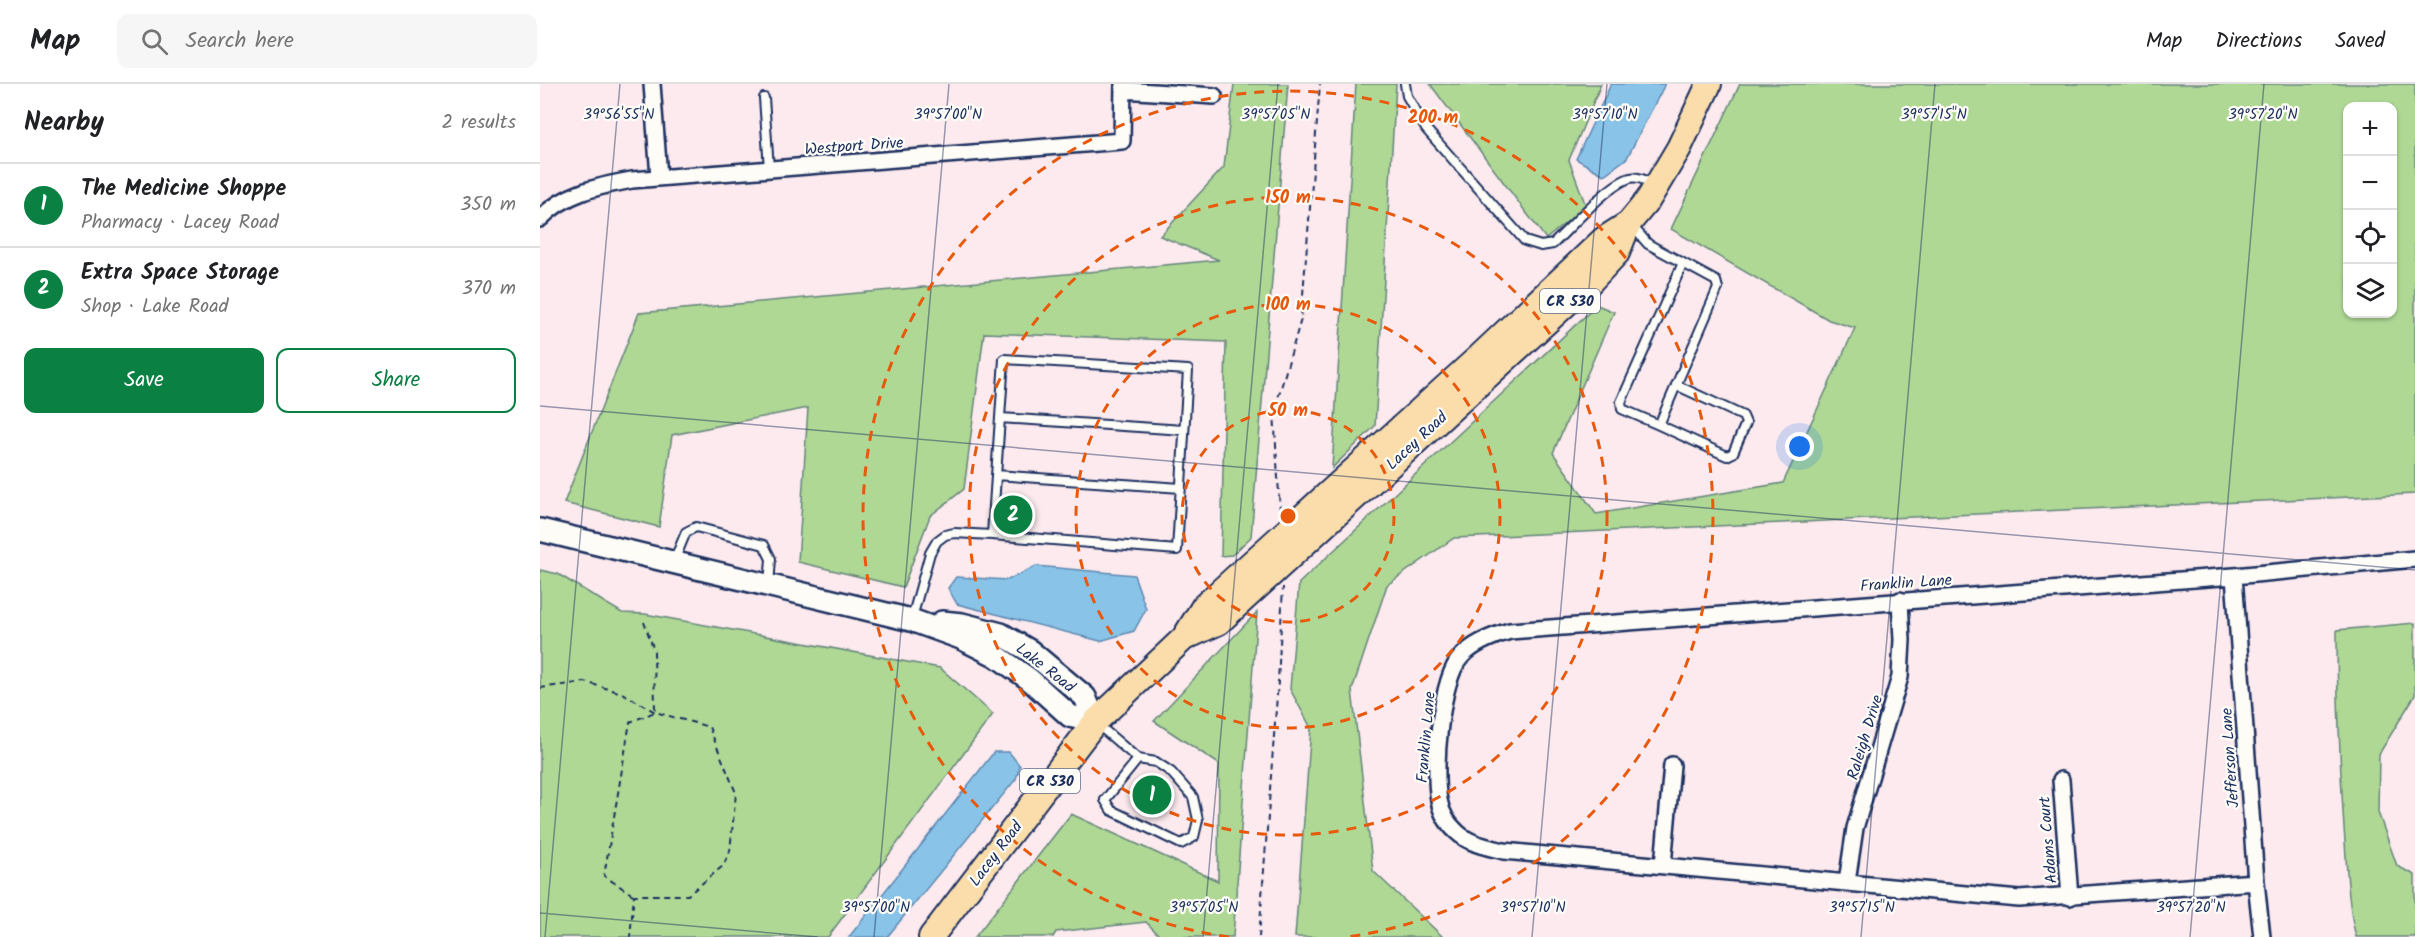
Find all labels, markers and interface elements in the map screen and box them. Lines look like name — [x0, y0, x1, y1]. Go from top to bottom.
search box — [117, 14, 537, 68]
text: Map — [30, 19, 81, 64]
text: Search here — [186, 24, 294, 59]
icon: search — [138, 25, 171, 58]
text: Map — [2146, 25, 2182, 58]
text: Directions — [2215, 25, 2302, 58]
text: Saved — [2335, 25, 2385, 58]
text: Nearby — [24, 102, 104, 144]
map controls — [2343, 102, 2397, 318]
button: + — [2343, 102, 2397, 156]
text: 39°56'55"N — [584, 103, 654, 127]
text: 39°57'00"N — [914, 103, 982, 127]
text: 39°57'05"N — [1242, 103, 1310, 127]
text: 39°57'10"N — [1572, 103, 1638, 127]
text: 39°57'15"N — [1901, 103, 1967, 127]
text: 39°57'20"N — [2228, 103, 2298, 127]
text: 200 m — [1408, 104, 1459, 133]
text: 2 results — [441, 107, 516, 139]
street label: Westport Drive — [804, 131, 904, 162]
button: − — [2343, 156, 2397, 210]
text: The Medicine Shoppe — [81, 172, 286, 207]
text: 150 m — [1265, 184, 1311, 213]
text: 1 — [40, 189, 47, 221]
text: 350 m — [460, 189, 516, 221]
text: Pharmacy · Lacey Road — [81, 207, 279, 239]
button: locate — [2343, 210, 2397, 264]
text: Extra Space Storage — [81, 256, 279, 291]
button: layers — [2343, 264, 2397, 318]
text: 2 — [38, 273, 49, 305]
text: 370 m — [461, 273, 516, 305]
road number: CR 530 — [1540, 289, 1600, 313]
text: Shop · Lake Road — [81, 291, 229, 323]
text: 100 m — [1265, 291, 1311, 320]
button: Save — [24, 348, 264, 413]
button: Share — [276, 348, 516, 413]
text: 50 m — [1267, 397, 1308, 426]
street label: Lacey Road — [1381, 405, 1454, 476]
your location — [1785, 432, 1814, 461]
pin: 2 — [994, 492, 1032, 538]
centre of rings — [1278, 506, 1298, 526]
street label: Franklin Lane — [1859, 568, 1953, 599]
street label: Lake Road — [1010, 637, 1081, 700]
street label: Franklin Lane — [1410, 690, 1443, 784]
street label: Raleigh Drive — [1841, 692, 1890, 783]
street label: Jefferson Lane — [2215, 707, 2246, 809]
road number: CR 530 — [1020, 769, 1080, 793]
pin: 1 — [1132, 772, 1172, 818]
street label: Adams Court — [2032, 795, 2065, 884]
street label: Lacey Road — [963, 815, 1030, 892]
text: 39°57'00"N — [842, 896, 910, 920]
text: 39°57'05"N — [1170, 896, 1238, 920]
text: 39°57'10"N — [1500, 896, 1566, 920]
text: 39°57'15"N — [1829, 896, 1895, 920]
text: 39°57'20"N — [2156, 896, 2226, 920]

